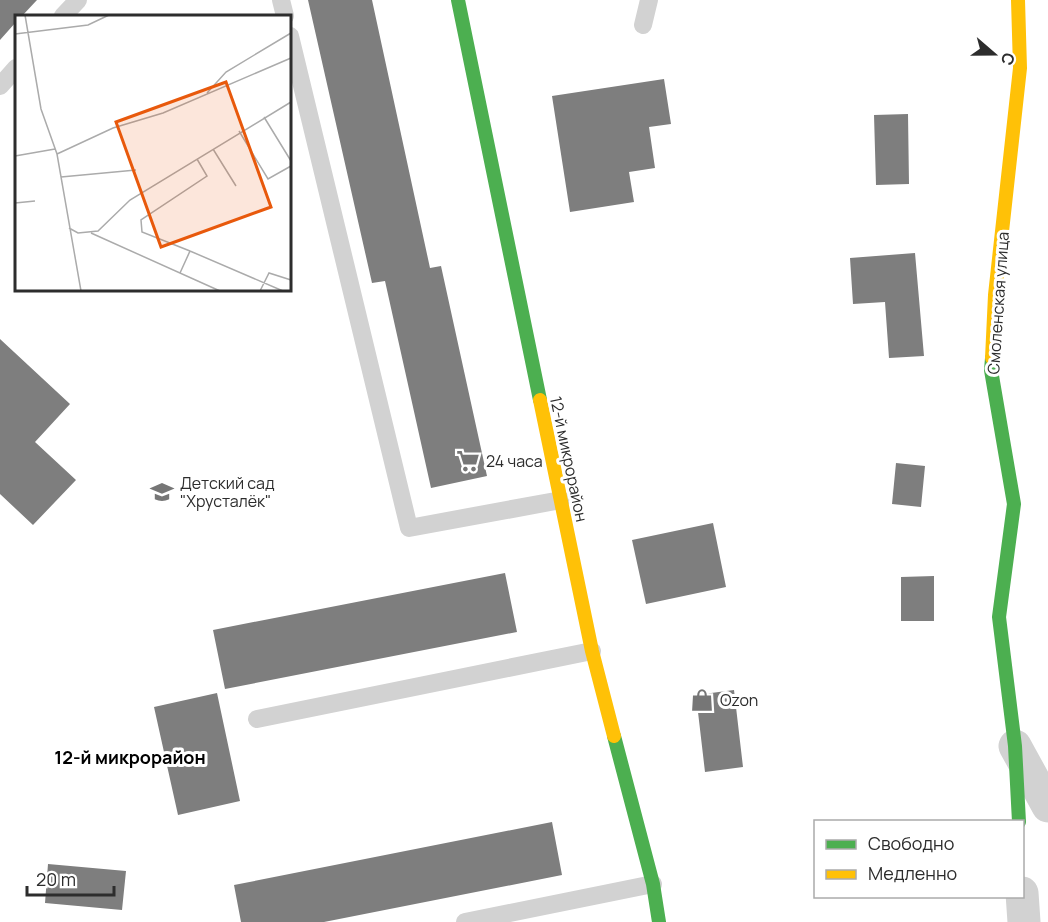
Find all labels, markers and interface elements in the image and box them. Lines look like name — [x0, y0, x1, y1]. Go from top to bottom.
inset map — [15, 15, 291, 291]
north arrow — [964, 24, 1024, 84]
text: С — [996, 50, 1020, 69]
street label: Смоленская улица — [982, 231, 1014, 375]
street label: 12-й микрорайон — [545, 394, 593, 524]
supermarket icon: 24 часа — [455, 448, 481, 474]
place label: 24 часа — [486, 450, 543, 472]
place label: Детский сад "Хрусталёк" — [180, 472, 275, 512]
school or university icon: Детский сад "Хрусталёк" — [149, 479, 175, 505]
shop icon: Ozon — [689, 687, 715, 713]
place label: Ozon — [720, 689, 758, 711]
district label: 12-й микрорайон — [54, 745, 206, 769]
legend — [814, 820, 1024, 898]
text: Свободно — [868, 831, 954, 855]
scale bar — [27, 859, 114, 897]
text: Медленно — [868, 861, 957, 885]
text: 20 m — [36, 867, 76, 891]

